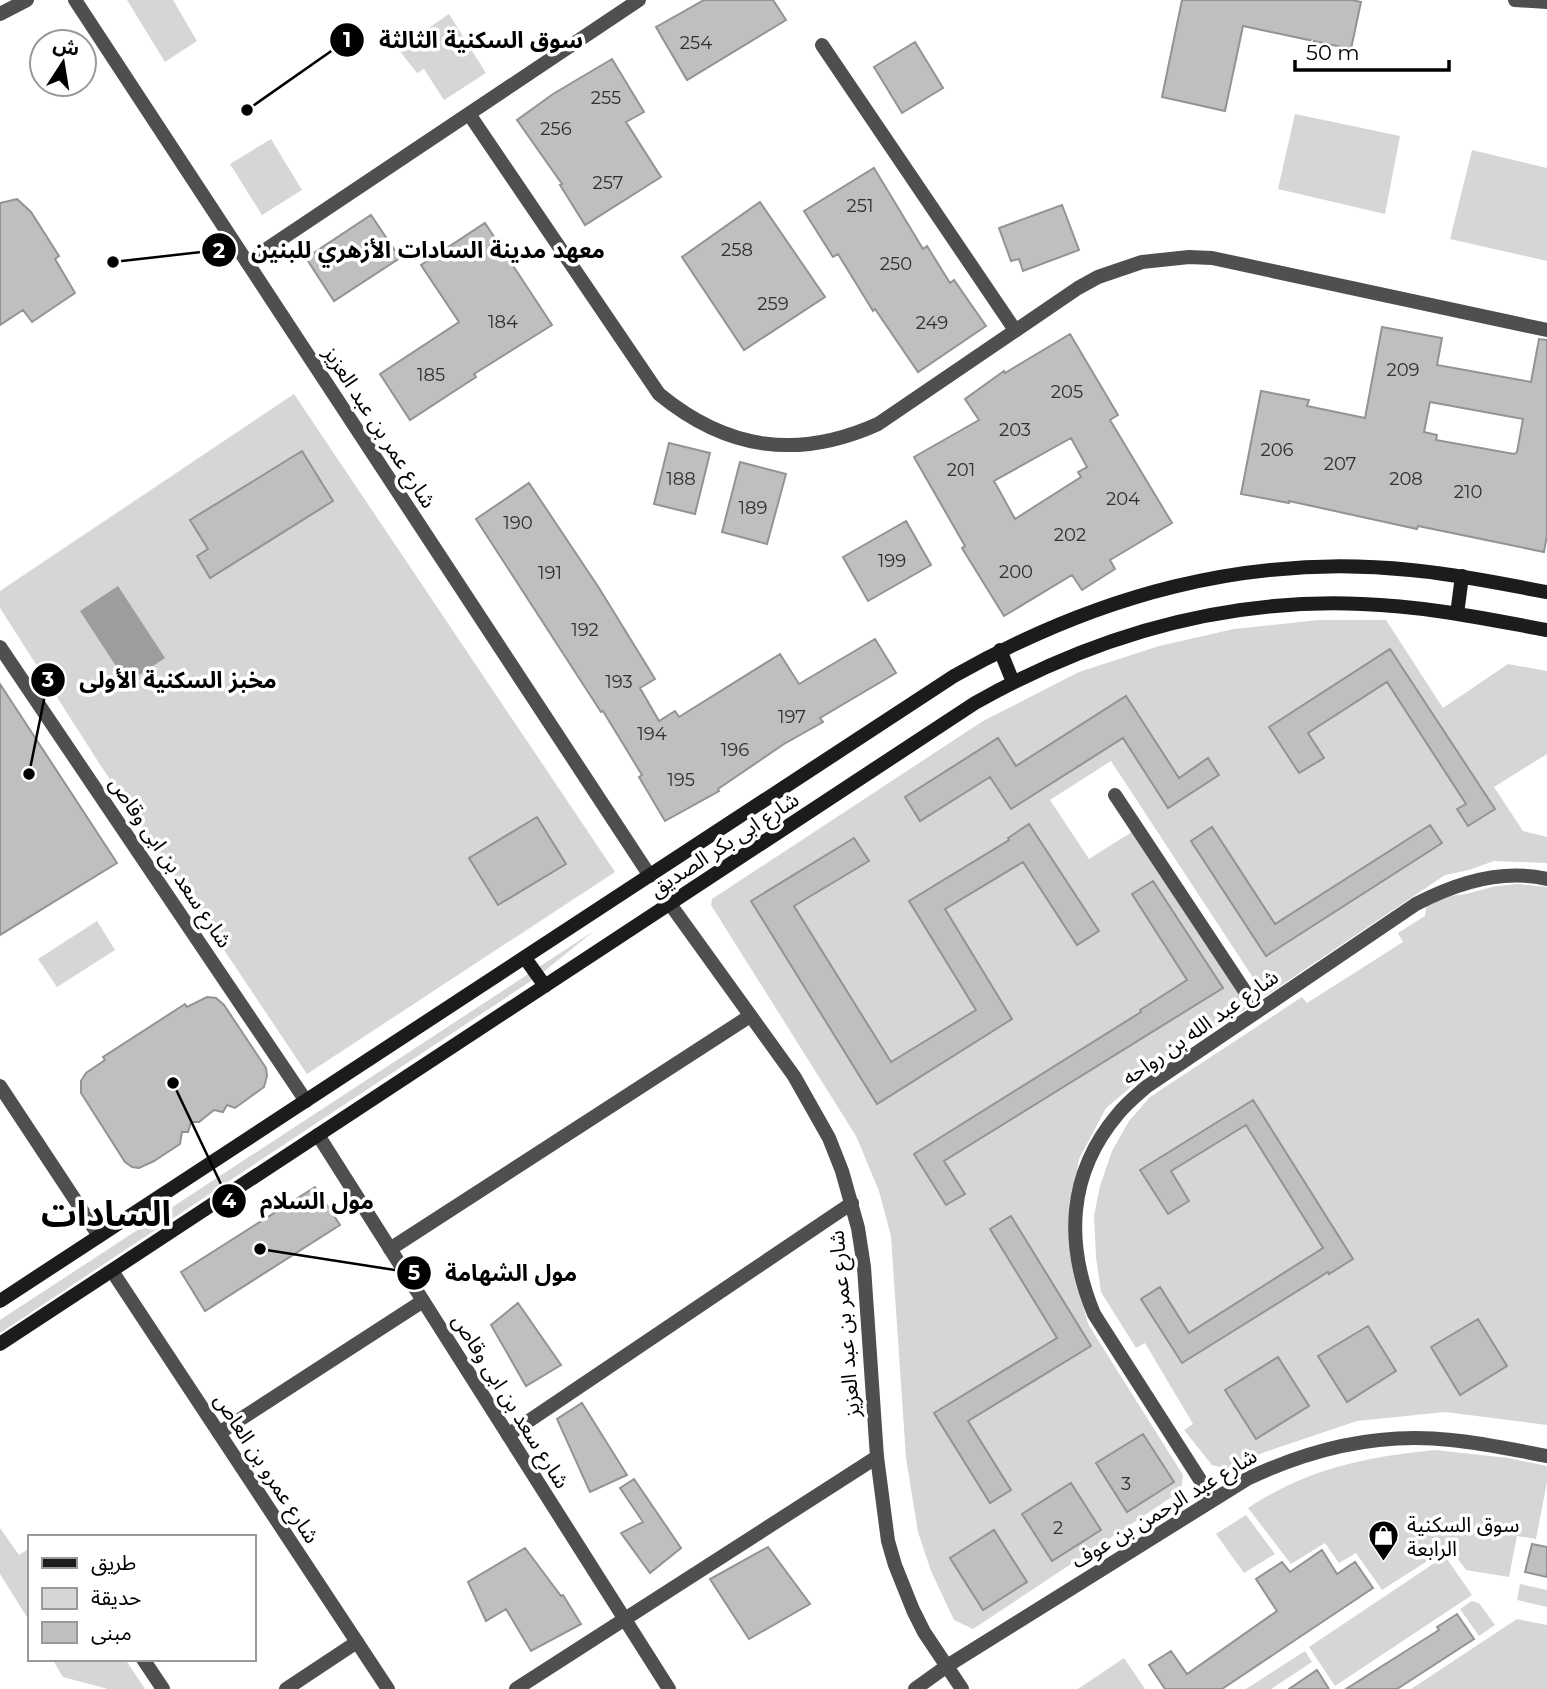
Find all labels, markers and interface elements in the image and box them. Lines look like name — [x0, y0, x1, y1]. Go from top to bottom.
callout: سوق السكنية الثالثة — [330, 18, 597, 62]
text: سوق السكنية الثالثة — [379, 26, 583, 54]
text: 1 — [343, 27, 351, 52]
north arrow — [28, 28, 98, 98]
scale bar — [1295, 28, 1449, 72]
house number: 254 — [680, 32, 712, 54]
text: ش — [51, 33, 82, 61]
text: 50 m — [1306, 40, 1360, 65]
house number: 255 — [591, 87, 621, 109]
house number: 256 — [540, 118, 572, 140]
house number: 257 — [593, 172, 623, 194]
house number: 251 — [847, 195, 873, 217]
callout: معهد مدينة السادات الأزهري للبنين — [202, 228, 619, 272]
text: معهد مدينة السادات الأزهري للبنين — [251, 236, 605, 268]
text: 2 — [213, 238, 225, 263]
house number: 258 — [721, 239, 753, 261]
house number: 250 — [880, 253, 912, 275]
house number: 259 — [757, 293, 789, 315]
house number: 184 — [488, 311, 518, 333]
house number: 249 — [916, 312, 948, 334]
street label: شارع عمر بن عبد العزيز — [315, 341, 442, 514]
house number: 209 — [1386, 359, 1420, 381]
house number: 185 — [417, 364, 445, 386]
house number: 205 — [1051, 381, 1083, 403]
house number: 203 — [999, 419, 1031, 441]
house number: 206 — [1260, 439, 1294, 461]
house number: 207 — [1324, 453, 1356, 475]
house number: 201 — [947, 459, 975, 481]
house number: 188 — [666, 468, 696, 490]
house number: 208 — [1389, 468, 1423, 490]
house number: 210 — [1454, 481, 1482, 503]
house number: 204 — [1106, 488, 1140, 510]
house number: 189 — [739, 497, 768, 519]
house number: 190 — [503, 512, 533, 534]
house number: 202 — [1054, 524, 1086, 546]
house number: 199 — [878, 550, 906, 572]
house number: 200 — [999, 561, 1033, 583]
house number: 191 — [538, 562, 562, 584]
house number: 192 — [571, 619, 599, 641]
callout: مخبز السكنية الأولى — [30, 658, 291, 702]
text: مخبز السكنية الأولى — [79, 666, 277, 694]
text: 3 — [41, 667, 54, 692]
house number: 193 — [605, 671, 633, 693]
house number: 197 — [778, 706, 806, 728]
house number: 194 — [637, 723, 667, 745]
house number: 196 — [721, 739, 749, 761]
house number: 195 — [667, 769, 695, 791]
street label: شارع سعد بن ابى وقاص — [102, 772, 238, 954]
street label: شارع ابى بكر الصديق — [645, 786, 805, 904]
street label: شارع عبد الله بن رواحه — [1117, 964, 1284, 1093]
callout: مول السلام — [211, 1179, 388, 1223]
text: مول السلام — [260, 1187, 374, 1219]
text: 4 — [222, 1188, 237, 1213]
district label: السادات — [41, 1192, 171, 1235]
street label: شارع عمر بن عبد العزيز — [823, 1229, 868, 1420]
callout: مول الشهامة — [396, 1251, 591, 1295]
text: مول الشهامة — [445, 1259, 577, 1287]
text: 5 — [408, 1260, 420, 1285]
street label: شارع سعد بن ابى وقاص — [445, 1309, 575, 1494]
street label: شارع عمرو بن العاص — [207, 1388, 325, 1549]
street label: شارع عبد الرحمن بن عوف — [1067, 1443, 1263, 1576]
house number: 3 — [1121, 1473, 1131, 1495]
place label: سوق السكنية الرابعة — [1407, 1512, 1519, 1561]
house number: 2 — [1053, 1517, 1063, 1539]
shop icon: سوق السكنية الرابعة — [1367, 1519, 1401, 1563]
legend — [28, 1535, 256, 1661]
text: طريق — [91, 1550, 136, 1576]
text: حديقة — [91, 1585, 141, 1610]
text: مبنى — [91, 1620, 132, 1645]

